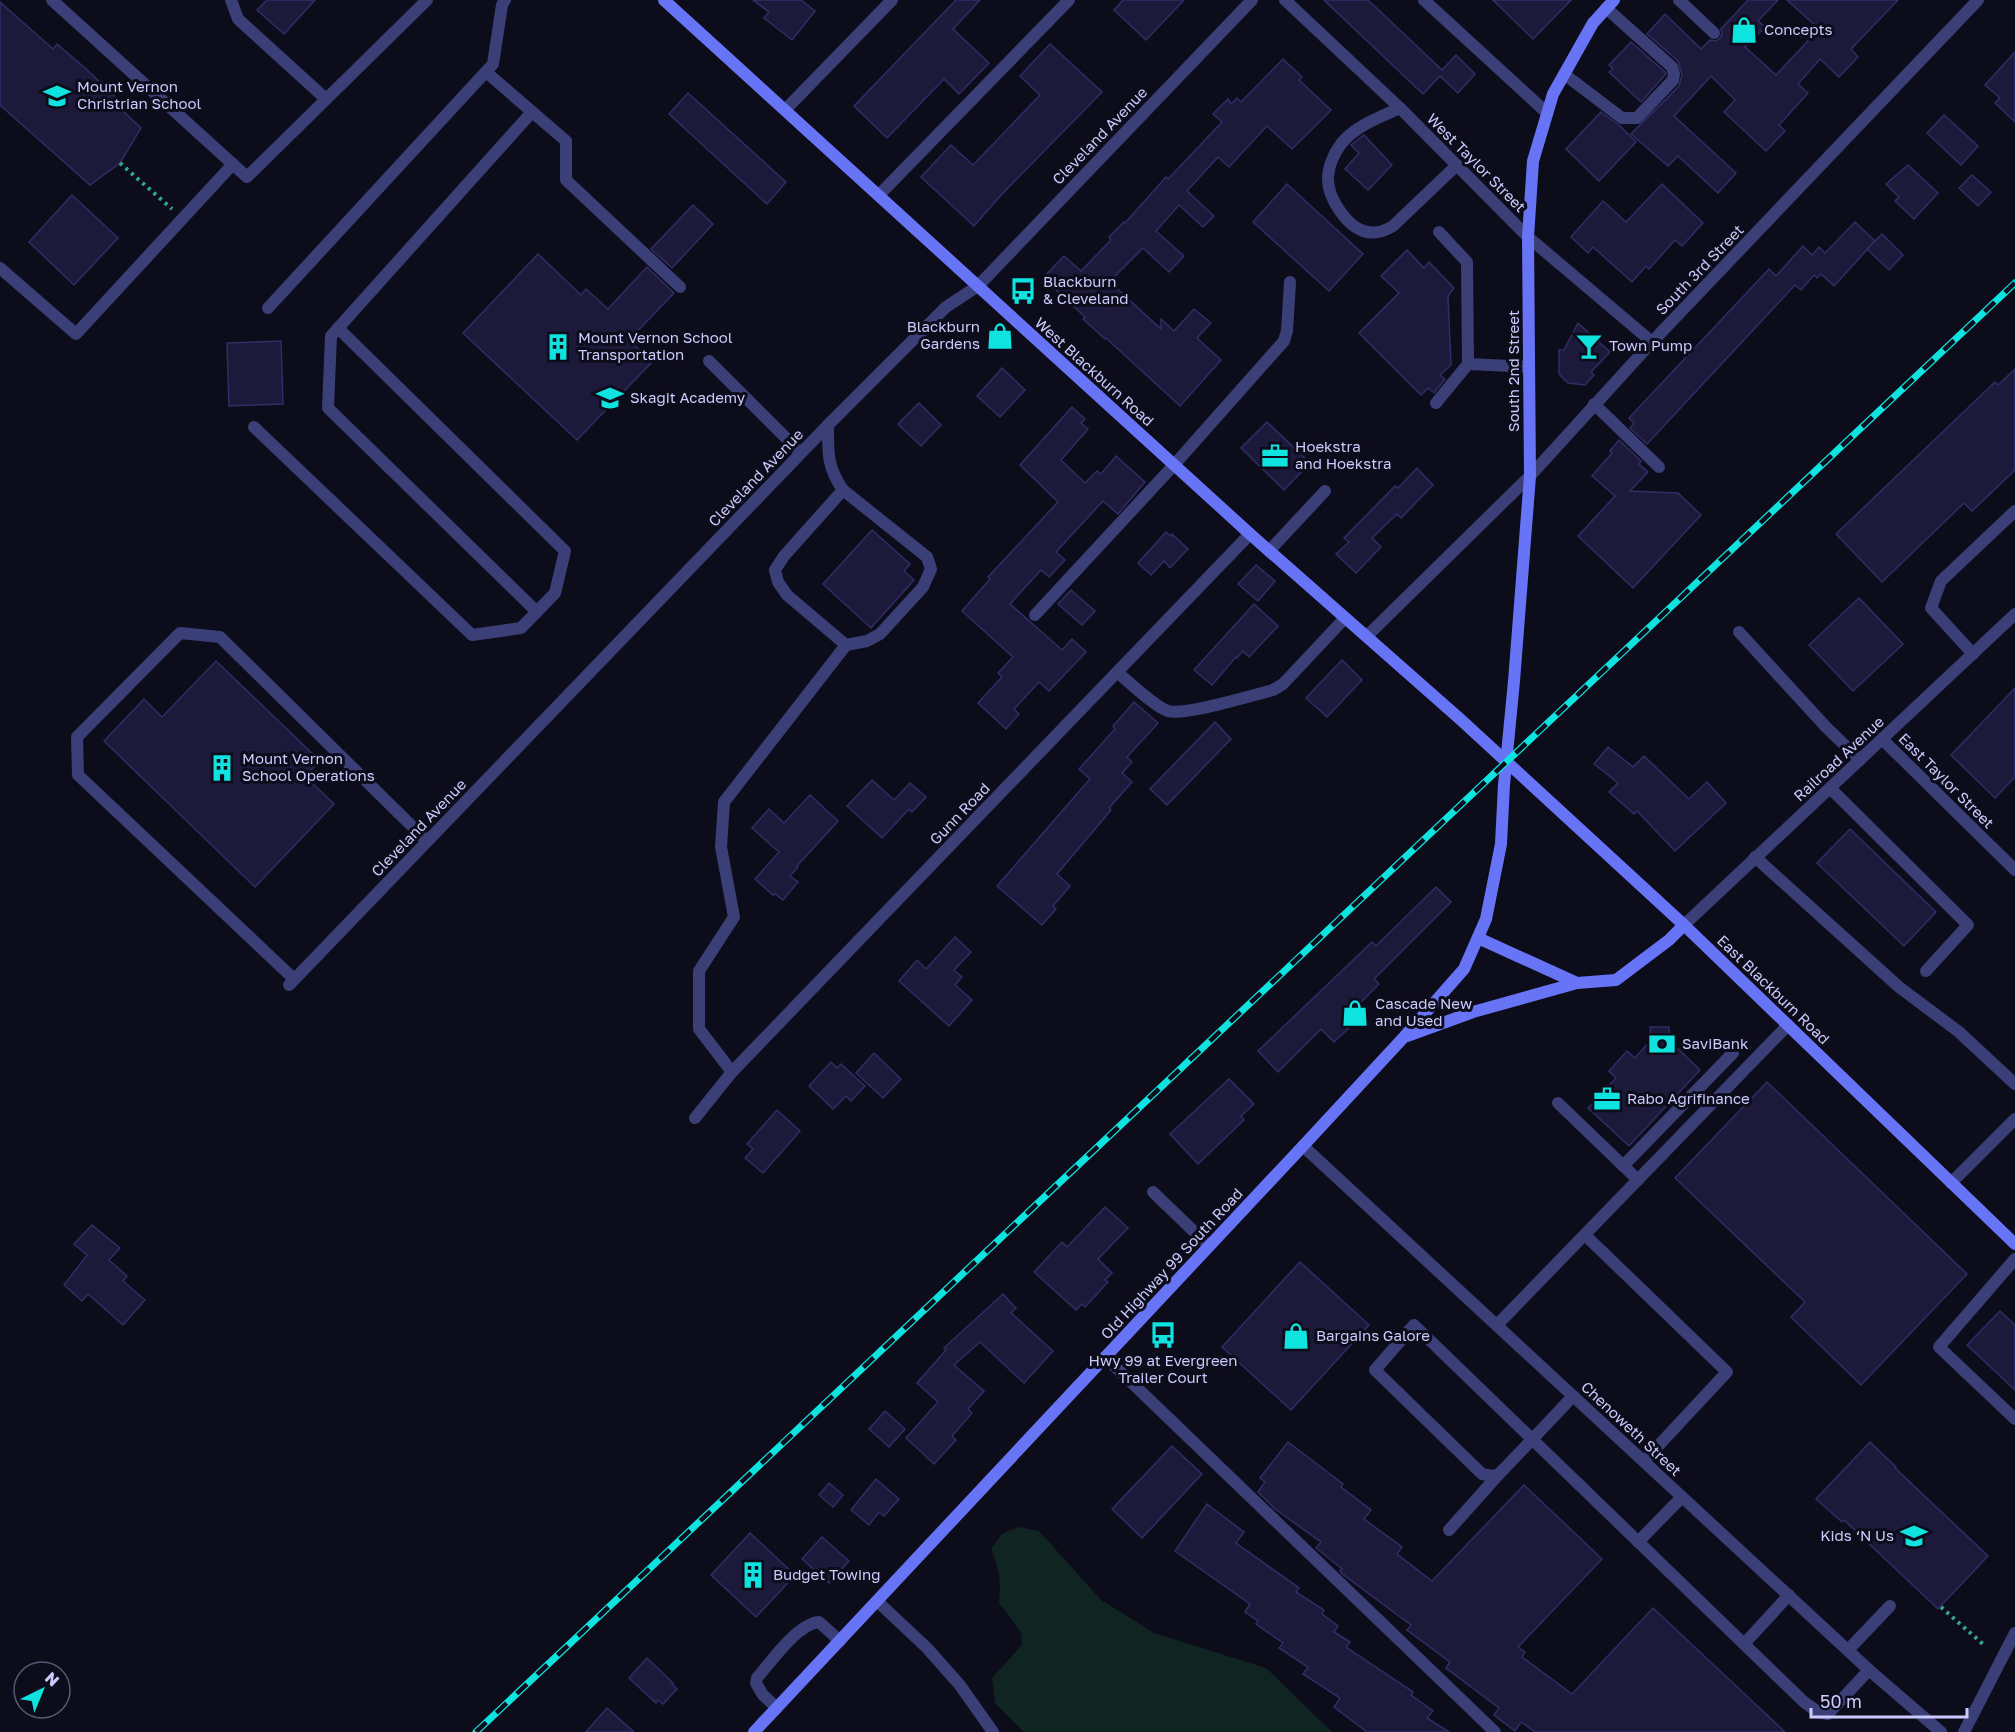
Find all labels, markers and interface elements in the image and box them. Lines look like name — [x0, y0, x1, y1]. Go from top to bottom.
shop icon: Concepts — [1729, 15, 1759, 45]
place label: Concepts — [1764, 20, 1833, 38]
place label: Mount Vernon Christrian School — [77, 77, 202, 112]
school or university icon: Mount Vernon Christrian School — [42, 81, 72, 111]
street label: Cleveland Avenue — [1048, 83, 1151, 188]
street label: West Taylor Street — [1424, 109, 1530, 215]
street label: South 3rd Street — [1652, 220, 1747, 318]
place label: Blackburn & Cleveland — [1043, 272, 1129, 307]
bus stop icon: Blackburn & Cleveland — [1008, 276, 1038, 306]
street label: South 2nd Street — [1504, 310, 1522, 432]
street label: West Blackburn Road — [1031, 313, 1158, 429]
place label: Blackburn Gardens — [907, 317, 980, 352]
shop icon: Blackburn Gardens — [985, 321, 1015, 351]
place label: Mount Vernon School Transportation — [578, 328, 733, 363]
bar icon: Town Pump — [1574, 331, 1604, 361]
building icon: Mount Vernon School Transportation — [543, 332, 573, 362]
place label: Town Pump — [1609, 336, 1692, 354]
school or university icon: Skagit Academy — [595, 383, 625, 413]
place label: Skagit Academy — [630, 388, 746, 406]
street label: Cleveland Avenue — [704, 425, 807, 530]
place label: Hoekstra and Hoekstra — [1295, 437, 1391, 472]
office icon: Hoekstra and Hoekstra — [1260, 441, 1290, 471]
street label: Railroad Avenue — [1790, 712, 1887, 805]
street label: East Taylor Street — [1895, 729, 1998, 832]
place label: Mount Vernon School Operations — [242, 749, 375, 784]
building icon: Mount Vernon School Operations — [207, 753, 237, 783]
street label: Cleveland Avenue — [367, 775, 470, 880]
street label: Gunn Road — [926, 779, 993, 848]
street label: East Blackburn Road — [1714, 931, 1834, 1048]
place label: Cascade New and Used — [1375, 994, 1472, 1029]
shop icon: Cascade New and Used — [1340, 998, 1370, 1028]
bank icon: SaviBank — [1647, 1029, 1677, 1059]
place label: SaviBank — [1682, 1034, 1749, 1052]
office icon: Rabo Agrifinance — [1592, 1084, 1622, 1114]
place label: Rabo Agrifinance — [1627, 1089, 1750, 1107]
street label: Old Highway 99 South Road — [1097, 1184, 1246, 1343]
bus stop icon: Hwy 99 at Evergreen Trailer Court — [1148, 1320, 1178, 1350]
shop icon: Bargains Galore — [1281, 1321, 1311, 1351]
place label: Bargains Galore — [1316, 1326, 1430, 1344]
place label: Hwy 99 at Evergreen Trailer Court — [1088, 1351, 1238, 1386]
street label: Chenoweth Street — [1578, 1377, 1685, 1479]
school or university icon: Kids ‘N Us — [1899, 1521, 1929, 1551]
place label: Kids ‘N Us — [1820, 1526, 1894, 1544]
building icon: Budget Towing — [738, 1560, 768, 1590]
place label: Budget Towing — [773, 1565, 880, 1583]
north arrow — [12, 1660, 72, 1720]
text: N — [41, 1668, 64, 1690]
scale bar — [1811, 1681, 1967, 1719]
text: 50 m — [1820, 1690, 1862, 1712]

